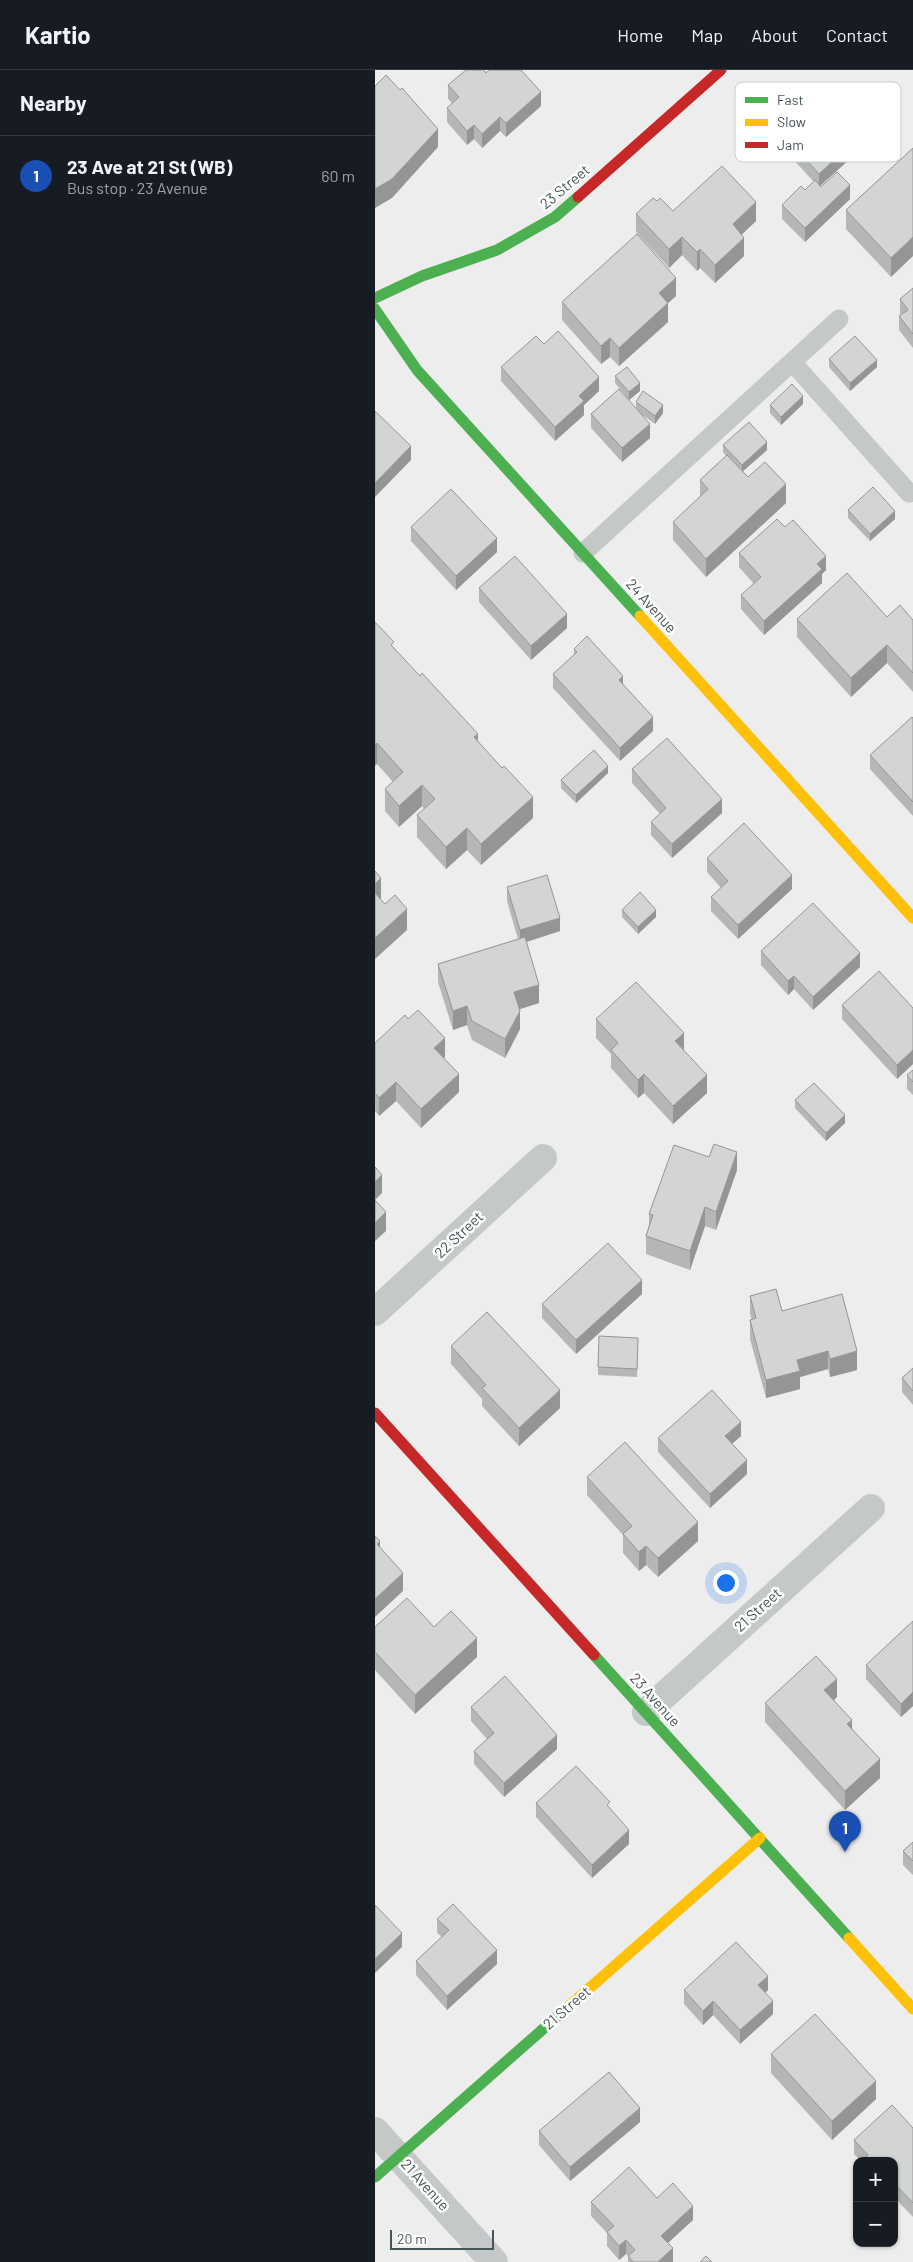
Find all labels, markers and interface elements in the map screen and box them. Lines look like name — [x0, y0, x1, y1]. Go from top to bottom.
text: Kartio — [25, 20, 91, 49]
text: Home — [617, 24, 663, 46]
text: Map — [691, 24, 723, 46]
text: About — [751, 24, 798, 46]
text: Contact — [826, 24, 888, 46]
legend — [735, 82, 901, 162]
text: Nearby — [20, 90, 86, 115]
text: Fast — [777, 91, 803, 108]
text: Slow — [777, 113, 806, 130]
text: Jam — [777, 136, 804, 153]
text: 23 Ave at 21 St (WB) — [67, 155, 232, 178]
street label: 23 Street — [536, 160, 593, 212]
text: 1 — [33, 166, 39, 185]
text: 60 m — [321, 166, 355, 185]
text: Bus stop · 23 Avenue — [67, 178, 208, 197]
street label: 24 Avenue — [623, 574, 681, 636]
street label: 22 Street — [430, 1207, 486, 1261]
your location — [713, 1570, 739, 1596]
street label: 21 Street — [730, 1583, 785, 1635]
street label: 23 Avenue — [627, 1669, 685, 1730]
pin: 1 — [829, 1811, 861, 1852]
street label: 21 Street — [539, 1982, 594, 2033]
street label: 21 Avenue — [398, 2155, 454, 2214]
map controls — [853, 2157, 898, 2247]
button: + — [853, 2157, 898, 2202]
button: − — [853, 2202, 898, 2247]
scale bar — [390, 2227, 494, 2250]
text: 20 m — [397, 2230, 427, 2247]

